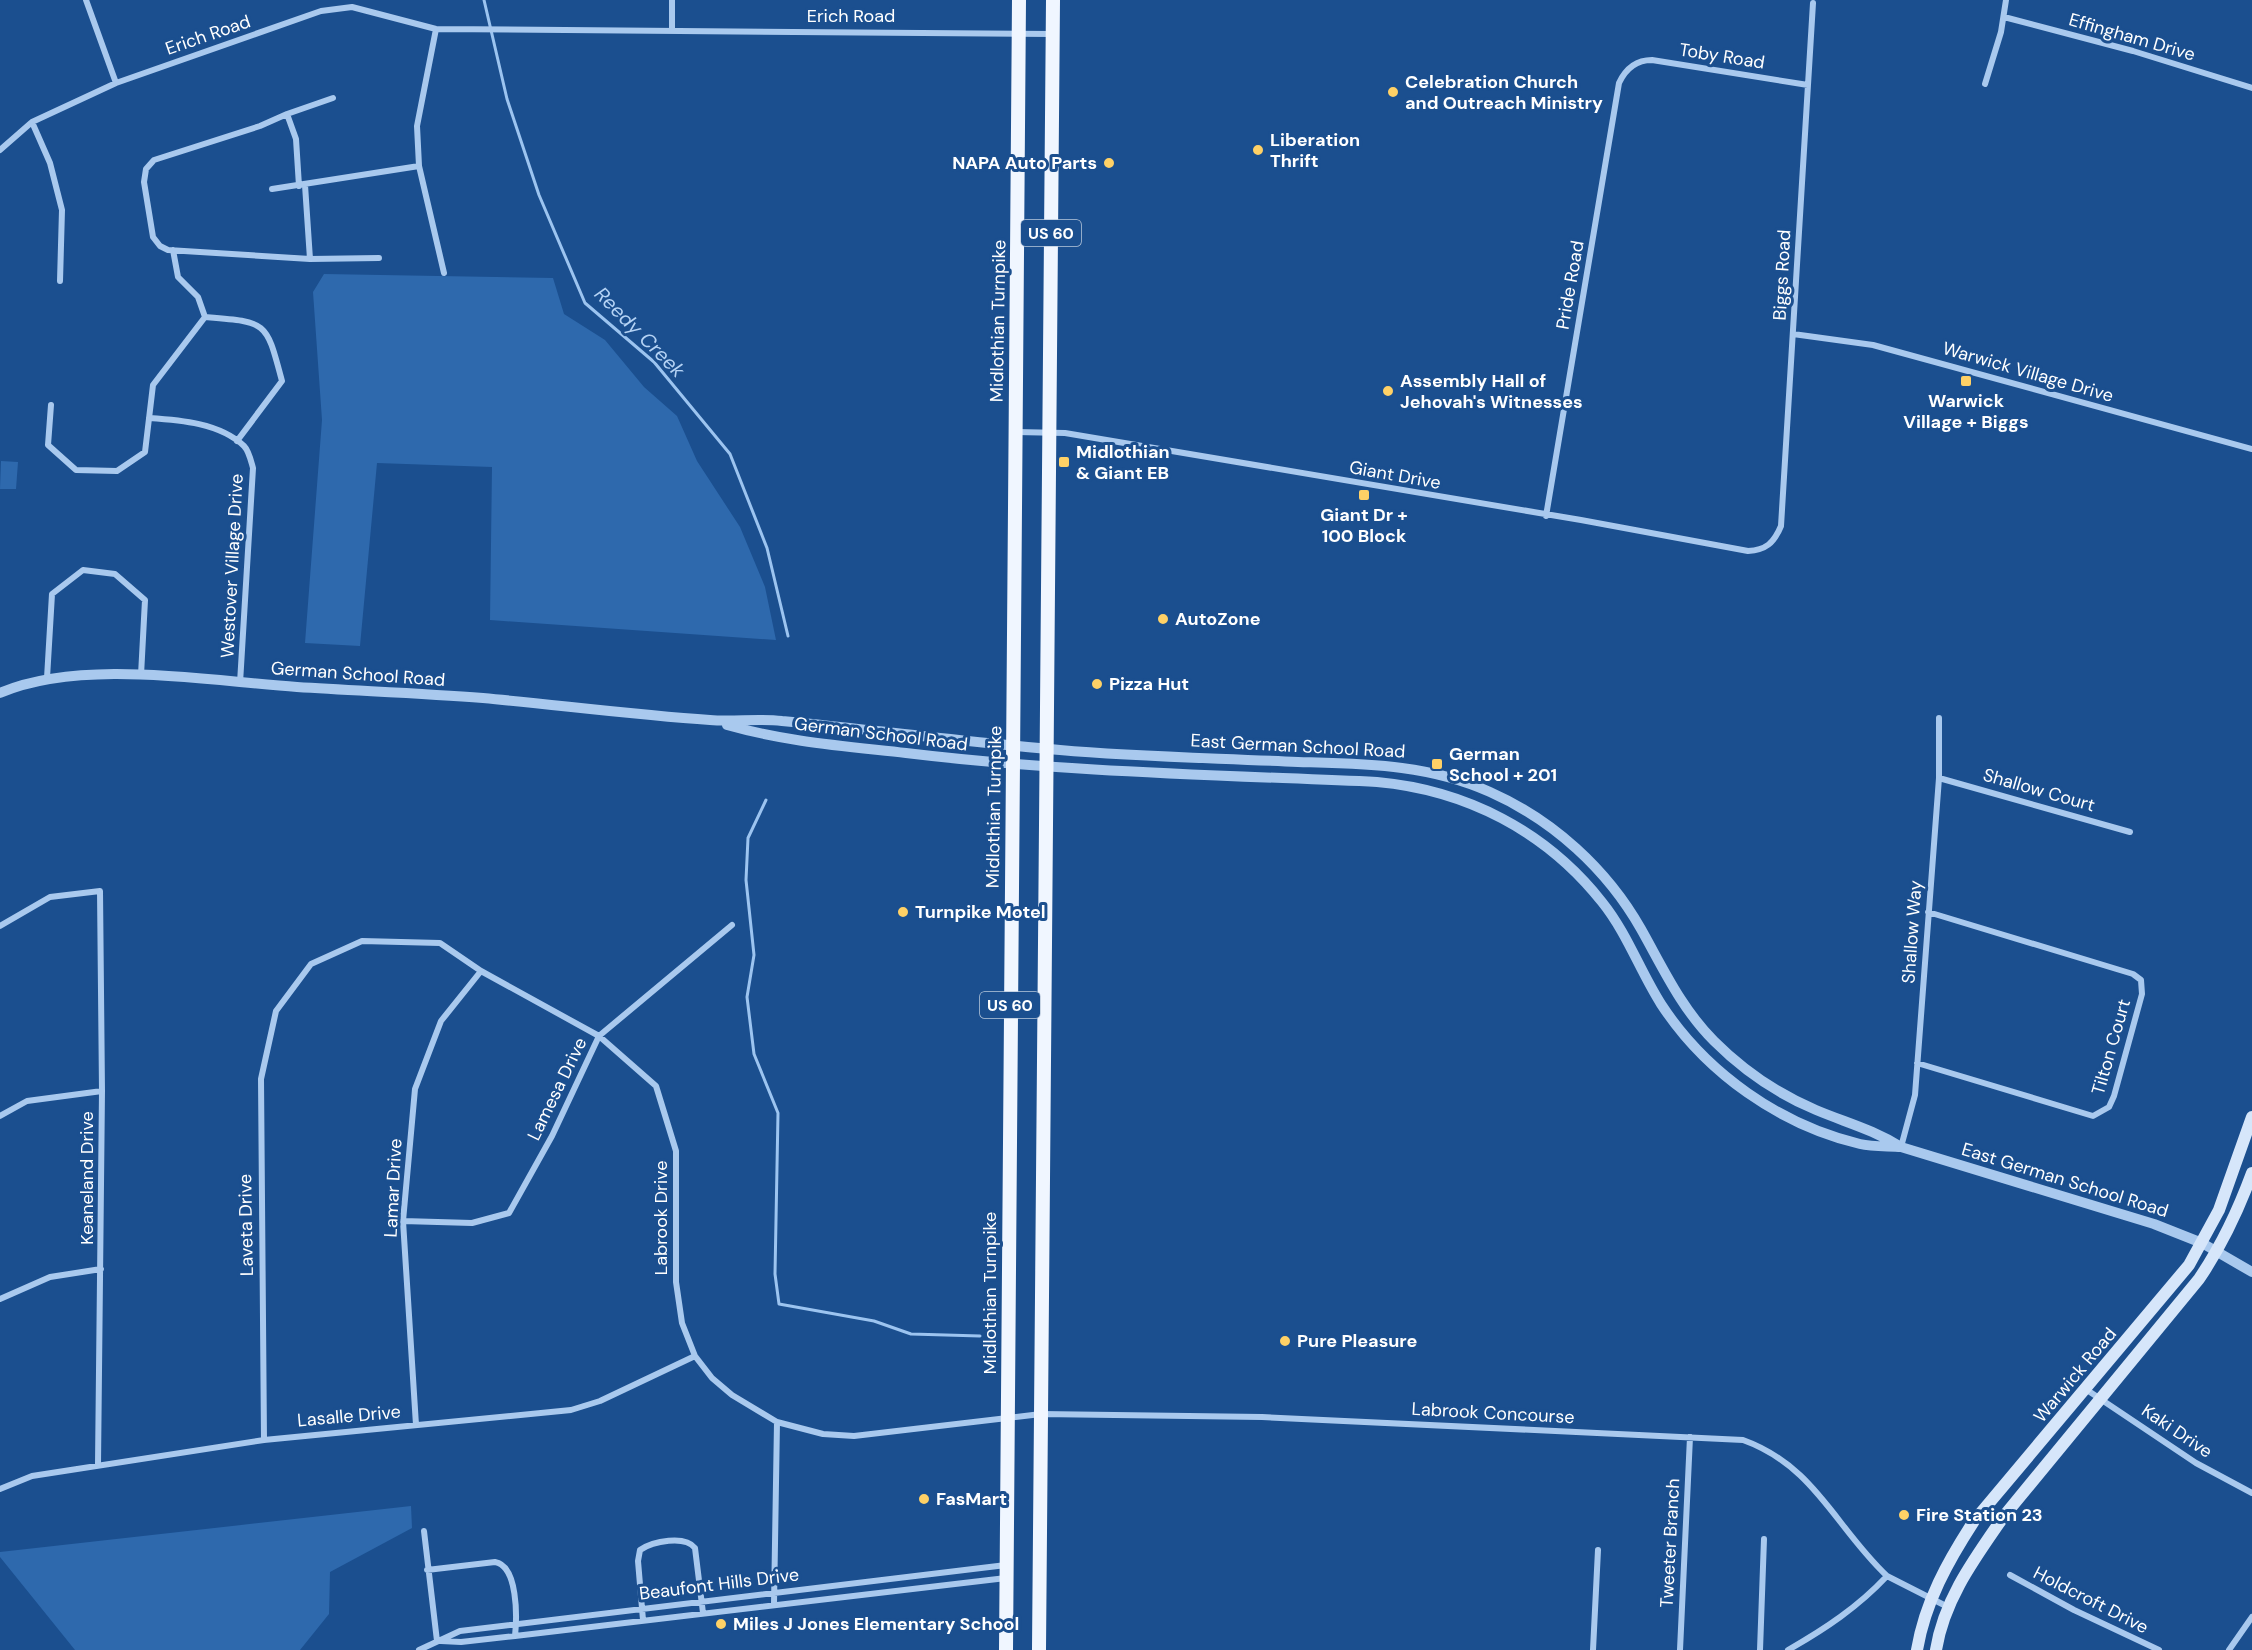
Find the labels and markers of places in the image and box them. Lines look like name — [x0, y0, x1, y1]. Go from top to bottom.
place label: Celebration Church and Outreach Ministry — [1405, 70, 1603, 115]
marker: Celebration Church and Outreach Ministry — [1386, 85, 1400, 99]
place label: Liberation Thrift — [1270, 128, 1360, 173]
marker: Liberation Thrift — [1251, 143, 1265, 157]
place label: NAPA Auto Parts — [952, 151, 1097, 175]
marker: NAPA Auto Parts — [1102, 156, 1116, 170]
place label: Assembly Hall of Jehovah's Witnesses — [1400, 369, 1583, 414]
marker: Warwick Village + Biggs — [1959, 374, 1973, 388]
marker: Assembly Hall of Jehovah's Witnesses — [1381, 384, 1395, 398]
place label: Warwick Village + Biggs — [1903, 389, 2029, 434]
place label: Midlothian & Giant EB — [1076, 440, 1170, 485]
marker: Midlothian & Giant EB — [1057, 455, 1071, 469]
marker: Giant Dr + 100 Block — [1357, 488, 1371, 502]
place label: Giant Dr + 100 Block — [1320, 503, 1408, 548]
place label: AutoZone — [1175, 607, 1261, 631]
marker: AutoZone — [1156, 612, 1170, 626]
place label: Pizza Hut — [1109, 672, 1189, 696]
marker: Pizza Hut — [1090, 677, 1104, 691]
place label: German School + 201 — [1449, 742, 1557, 787]
marker: German School + 201 — [1430, 757, 1444, 771]
place label: Turnpike Motel — [915, 900, 1046, 924]
marker: Turnpike Motel — [896, 905, 910, 919]
place label: Pure Pleasure — [1297, 1329, 1418, 1353]
marker: Pure Pleasure — [1278, 1334, 1292, 1348]
place label: FasMart — [936, 1487, 1007, 1511]
marker: FasMart — [917, 1492, 931, 1506]
place label: Fire Station 23 — [1916, 1503, 2043, 1527]
marker: Fire Station 23 — [1897, 1508, 1911, 1522]
place label: Miles J Jones Elementary School — [733, 1612, 1019, 1636]
marker: Miles J Jones Elementary School — [714, 1617, 728, 1631]

